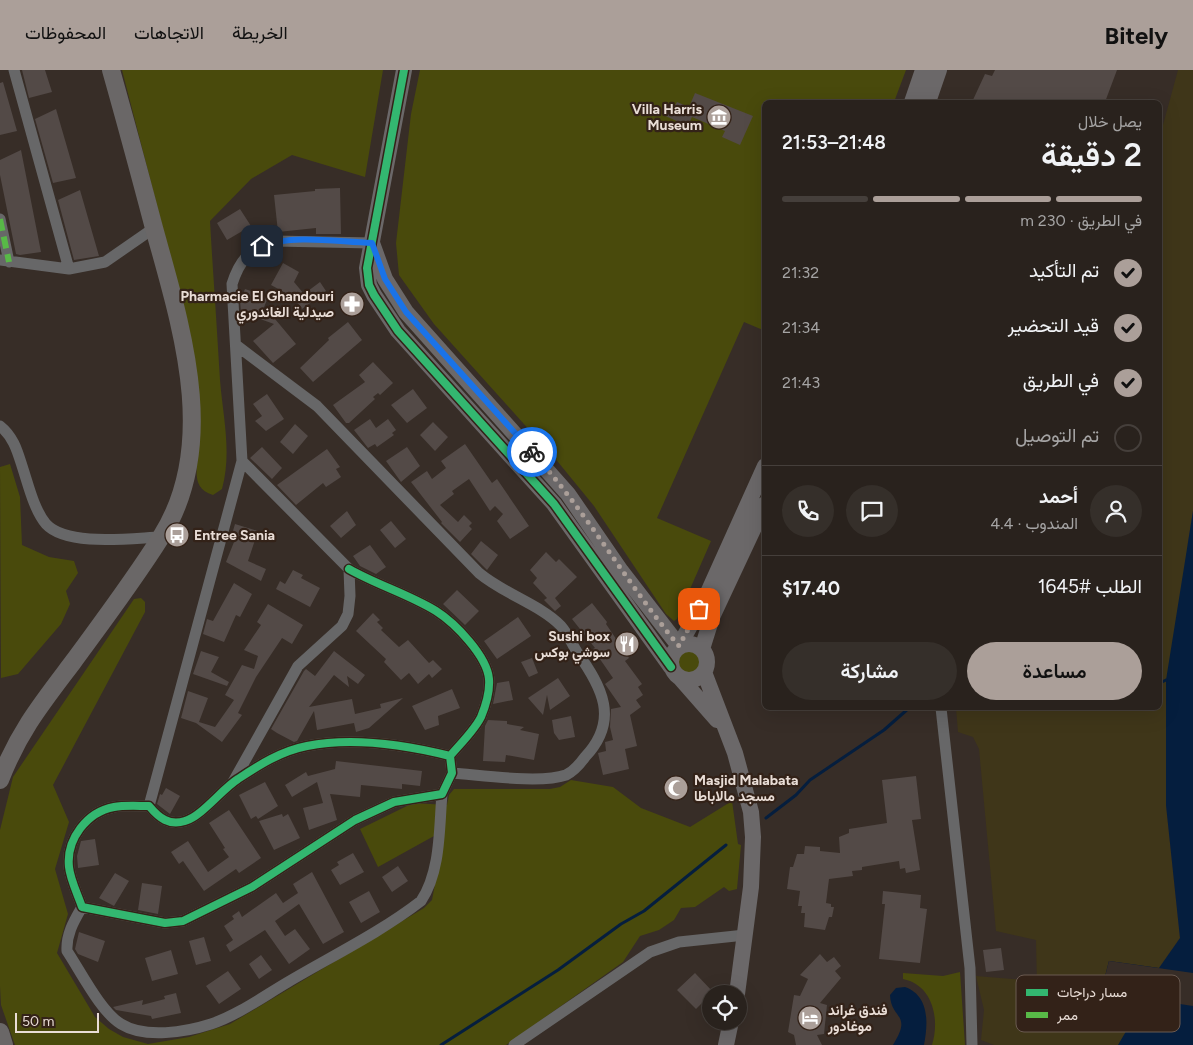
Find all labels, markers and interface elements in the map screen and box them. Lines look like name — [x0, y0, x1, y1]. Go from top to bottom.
text: Bitely — [1105, 21, 1168, 50]
text: المحفوظات — [25, 22, 106, 44]
text: الاتجاهات — [134, 22, 204, 44]
text: الخريطة — [232, 22, 288, 44]
place label: Villa Harris Museum — [632, 101, 702, 134]
museum icon: Villa Harris Museum — [706, 104, 732, 130]
text: يصل خلال — [1078, 112, 1142, 131]
text: 21:48–21:53 — [782, 131, 886, 154]
text: 2 دقيقة — [1041, 136, 1142, 174]
text: في الطريق · 230 m — [1020, 211, 1142, 230]
pin — [241, 225, 283, 267]
icon: home — [248, 232, 276, 260]
text: تم التأكيد — [1029, 259, 1099, 282]
icon: check — [1114, 259, 1142, 287]
text: 21:32 — [782, 263, 819, 282]
place label: Pharmacie El Ghandouri صيدلية الغاندوري — [181, 288, 334, 324]
pharmacy icon: Pharmacie El Ghandouri صيدلية الغاندوري — [339, 291, 365, 317]
text: قيد التحضير — [1008, 314, 1099, 337]
icon: check — [1114, 314, 1142, 342]
text: 21:34 — [782, 318, 820, 337]
text: في الطريق — [1023, 369, 1099, 392]
icon: check — [1114, 369, 1142, 397]
text: 21:43 — [782, 373, 820, 392]
text: تم التوصيل — [1015, 424, 1099, 447]
courier — [507, 427, 557, 477]
icon: bike — [518, 438, 546, 466]
button: phone — [782, 485, 834, 537]
button: chat — [846, 485, 898, 537]
text: أحمد — [1039, 485, 1078, 508]
button: person — [1090, 485, 1142, 537]
text: المندوب · 4.4 — [990, 514, 1078, 533]
bus stop icon: Entree Sania — [164, 522, 190, 548]
place label: Entree Sania — [194, 527, 275, 544]
text: الطلب #1645 — [1038, 575, 1142, 598]
text: $17.40 — [782, 577, 840, 600]
pin — [678, 588, 720, 630]
icon: bag — [685, 595, 713, 623]
place label: Sushi box سوشي بوكس — [534, 628, 610, 664]
restaurant icon: Sushi box سوشي بوكس — [614, 631, 640, 657]
button: مشاركة — [782, 642, 957, 700]
button: مساعدة — [967, 642, 1142, 700]
place label: Masjid Malabata مسجد مالاباطا — [694, 772, 799, 805]
mosque icon: Masjid Malabata مسجد مالاباطا — [663, 775, 689, 801]
legend — [1016, 975, 1180, 1032]
text: مسار دراجات — [1057, 984, 1127, 1001]
map controls — [702, 985, 747, 1030]
button: locate — [702, 985, 747, 1030]
place label: فندق غراند موغادور — [827, 1002, 888, 1035]
hotel icon: فندق غراند موغادور — [797, 1005, 823, 1031]
text: ممر — [1056, 1007, 1078, 1024]
scale bar — [15, 1010, 99, 1033]
text: 50 m — [22, 1013, 54, 1030]

